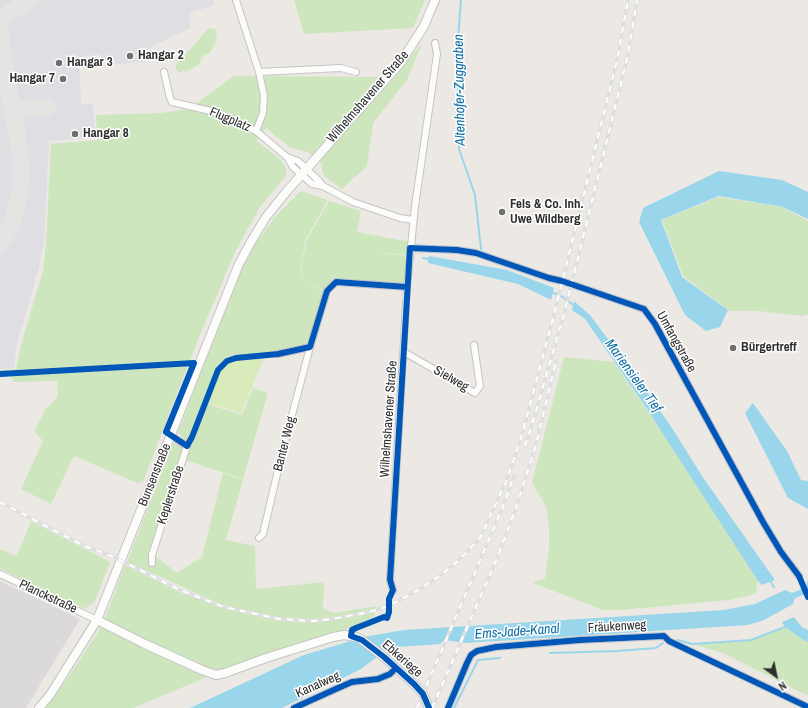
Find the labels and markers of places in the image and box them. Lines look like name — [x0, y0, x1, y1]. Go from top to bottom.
place label: Hangar 2 — [138, 48, 184, 64]
marker: Hangar 2 — [125, 51, 135, 61]
place label: Hangar 3 — [67, 55, 113, 71]
marker: Hangar 3 — [54, 58, 64, 68]
place label: Hangar 7 — [9, 71, 55, 87]
marker: Hangar 7 — [58, 74, 68, 84]
place label: Hangar 8 — [83, 126, 129, 142]
marker: Hangar 8 — [70, 129, 80, 139]
place label: Fels & Co. Inh. Uwe Wildberg — [510, 197, 584, 228]
marker: Fels & Co. Inh. Uwe Wildberg — [497, 207, 507, 217]
place label: Bürgertreff — [741, 340, 797, 356]
marker: Bürgertreff — [728, 343, 738, 353]

